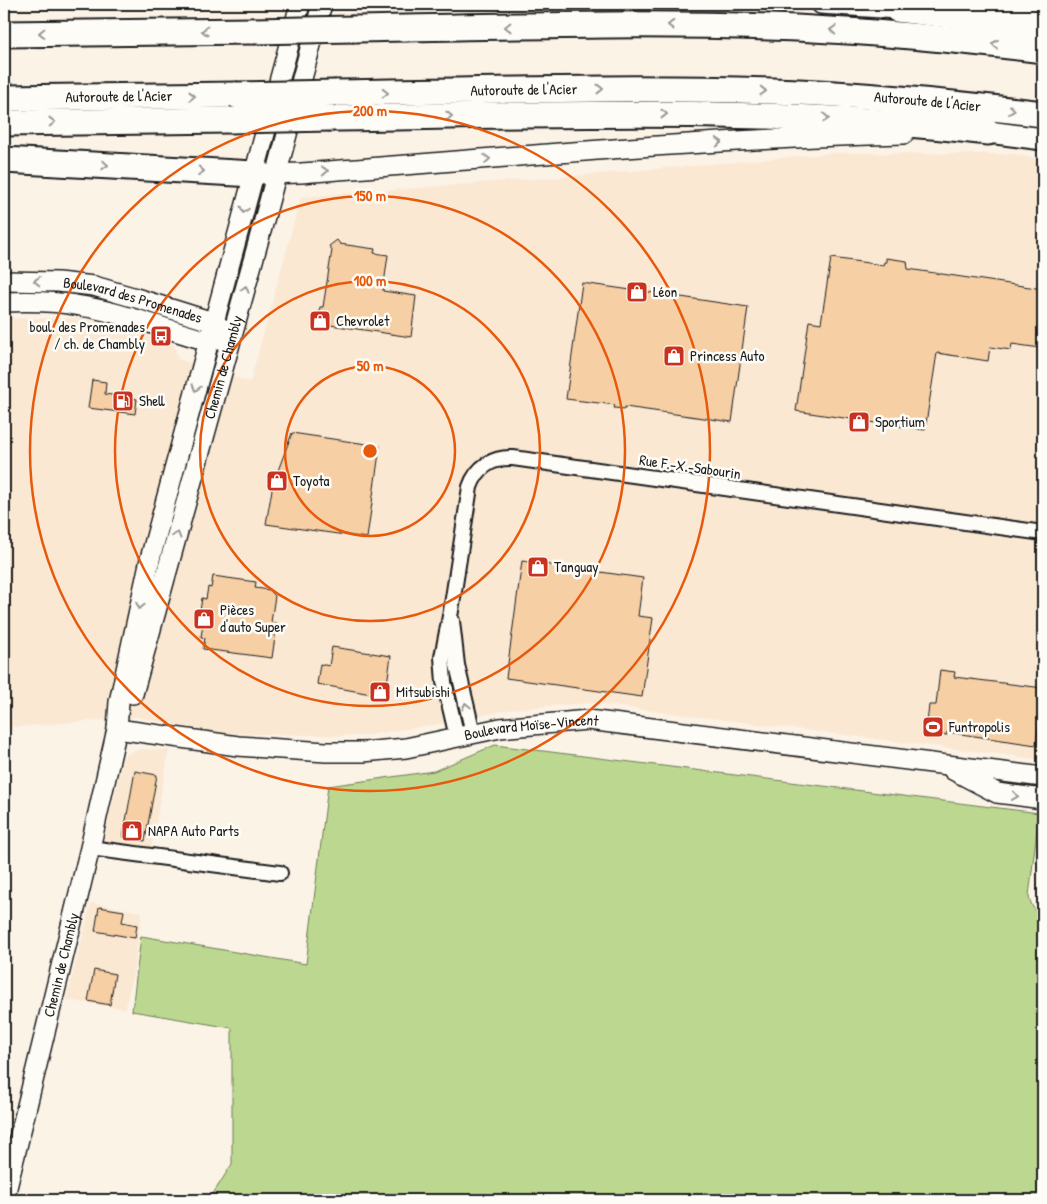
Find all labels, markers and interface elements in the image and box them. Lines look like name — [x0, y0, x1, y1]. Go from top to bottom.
one-way arrow — [666, 20, 674, 30]
one-way arrow — [504, 22, 512, 32]
one-way arrow — [829, 25, 837, 36]
one-way arrow — [200, 26, 208, 36]
one-way arrow — [38, 28, 46, 39]
one-way arrow — [991, 39, 999, 50]
street label: Autoroute de l'Acier — [470, 78, 578, 101]
one-way arrow — [596, 84, 604, 94]
street label: Autoroute de l'Acier — [65, 85, 173, 107]
one-way arrow — [759, 86, 767, 96]
street label: Autoroute de l'Acier — [873, 86, 982, 117]
one-way arrow — [382, 88, 389, 98]
one-way arrow — [189, 90, 197, 101]
text: 200 m — [353, 100, 387, 121]
one-way arrow — [1008, 104, 1016, 115]
one-way arrow — [660, 109, 668, 119]
one-way arrow — [446, 111, 453, 121]
one-way arrow — [822, 113, 830, 123]
one-way arrow — [49, 117, 57, 127]
one-way arrow — [715, 137, 723, 148]
one-way arrow — [483, 154, 491, 165]
one-way arrow — [101, 159, 109, 170]
one-way arrow — [197, 165, 205, 176]
one-way arrow — [321, 166, 329, 177]
text: 150 m — [354, 185, 386, 206]
one-way arrow — [240, 205, 250, 213]
text: 100 m — [354, 270, 386, 291]
street label: Boulevard des Promenades — [62, 272, 205, 328]
one-way arrow — [33, 276, 40, 286]
shop icon: Léon — [625, 280, 649, 304]
place label: Léon — [653, 281, 678, 302]
one-way arrow — [239, 285, 250, 294]
shop icon: Chevrolet — [308, 309, 332, 333]
place label: Chevrolet — [336, 310, 390, 331]
street label: Chemin de Chambly — [199, 313, 247, 421]
place label: boul. des Promenades / ch. de Chambly — [30, 316, 145, 354]
bus stop icon: boul. des Promenades / ch. de Chambly — [149, 324, 173, 348]
shop icon: Princess Auto — [662, 344, 686, 368]
place label: Princess Auto — [690, 345, 764, 366]
text: 50 m — [357, 355, 383, 376]
one-way arrow — [191, 384, 201, 392]
fuel station icon: Shell — [111, 389, 135, 413]
place label: Shell — [139, 390, 165, 411]
shop icon: Sportium — [847, 410, 871, 434]
place label: Sportium — [875, 411, 925, 432]
centre of rings — [361, 442, 379, 460]
street label: Rue F.-X.-Sabourin — [638, 449, 742, 484]
shop icon: Toyota — [265, 469, 289, 493]
place label: Toyota — [293, 470, 330, 491]
one-way arrow — [172, 531, 182, 540]
shop icon: Tanguay — [526, 555, 550, 579]
place label: Tanguay — [554, 556, 599, 577]
place label: Pièces d'auto Super — [220, 599, 286, 637]
one-way arrow — [135, 602, 146, 611]
shop icon: Pièces d'auto Super — [192, 607, 216, 631]
shop icon: Mitsubishi — [368, 680, 392, 704]
place label: Mitsubishi — [396, 681, 450, 702]
one-way arrow — [461, 701, 472, 710]
street label: Boulevard Moïse-Vincent — [462, 709, 601, 745]
sports icon: Funtropolis — [921, 715, 945, 739]
place label: Funtropolis — [948, 716, 1010, 737]
one-way arrow — [1011, 790, 1020, 800]
shop icon: NAPA Auto Parts — [120, 819, 144, 843]
place label: NAPA Auto Parts — [148, 820, 239, 841]
street label: Chemin de Chambly — [38, 910, 84, 1019]

